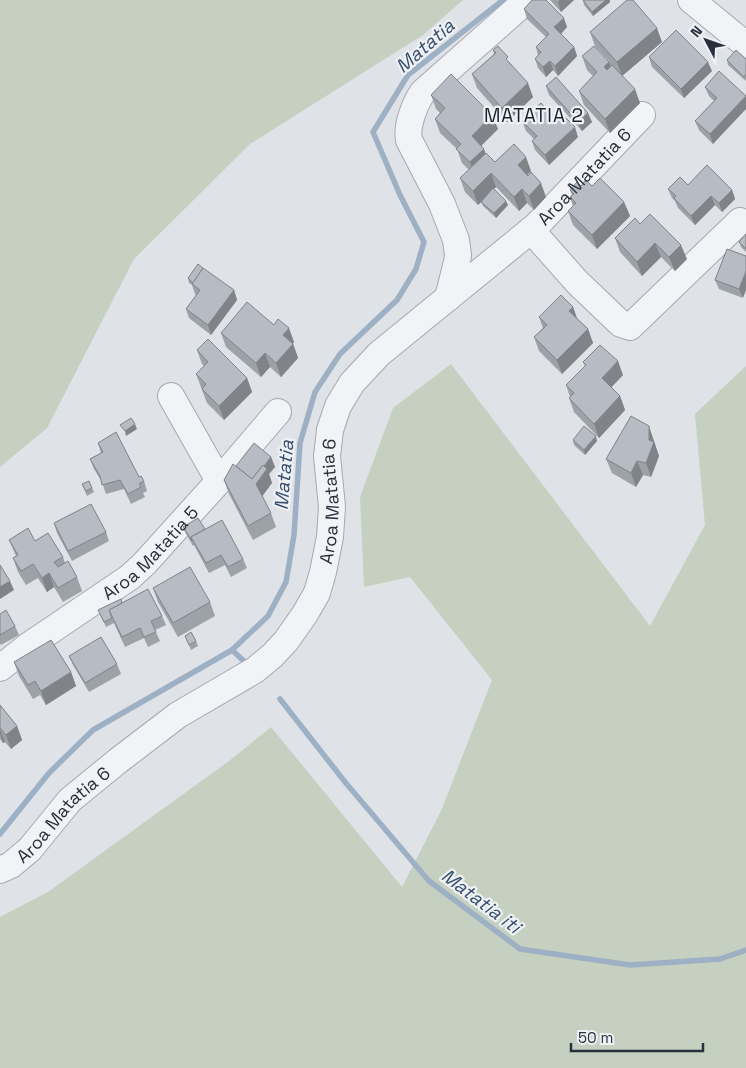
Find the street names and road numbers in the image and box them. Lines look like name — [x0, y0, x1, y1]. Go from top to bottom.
street label: Aroa Matatia 6 — [532, 123, 636, 230]
street label: Aroa Matatia 6 — [313, 437, 344, 566]
street label: Aroa Matatia 5 — [97, 501, 203, 604]
street label: Aroa Matatia 6 — [11, 761, 114, 867]

